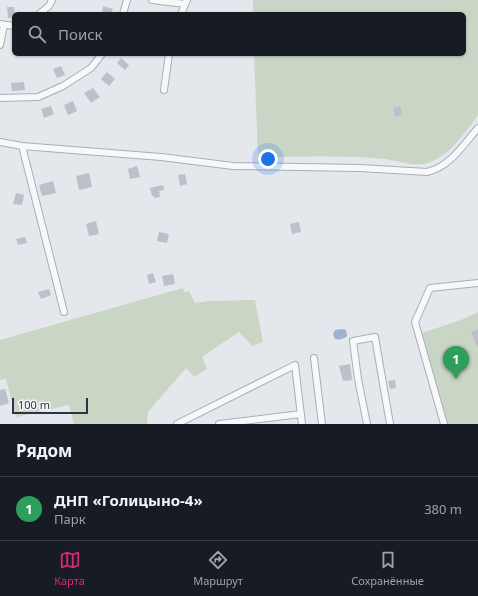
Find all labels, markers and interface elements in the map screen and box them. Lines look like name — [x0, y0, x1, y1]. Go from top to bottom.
search box — [12, 12, 466, 56]
icon: search — [26, 23, 48, 45]
text: Поиск — [58, 24, 103, 44]
your location — [258, 149, 278, 169]
pin: 1 — [443, 346, 469, 379]
scale bar — [12, 396, 88, 415]
text: 100 m — [18, 397, 50, 412]
text: Рядом — [16, 439, 72, 462]
text: ДНП «Голицыно-4» — [54, 490, 203, 510]
text: 1 — [25, 500, 33, 518]
text: 380 m — [424, 500, 462, 518]
text: Парк — [54, 510, 86, 528]
tab: Карта — [54, 549, 85, 588]
tab: Маршрут — [193, 549, 243, 588]
tab: Сохранённые — [351, 549, 424, 588]

